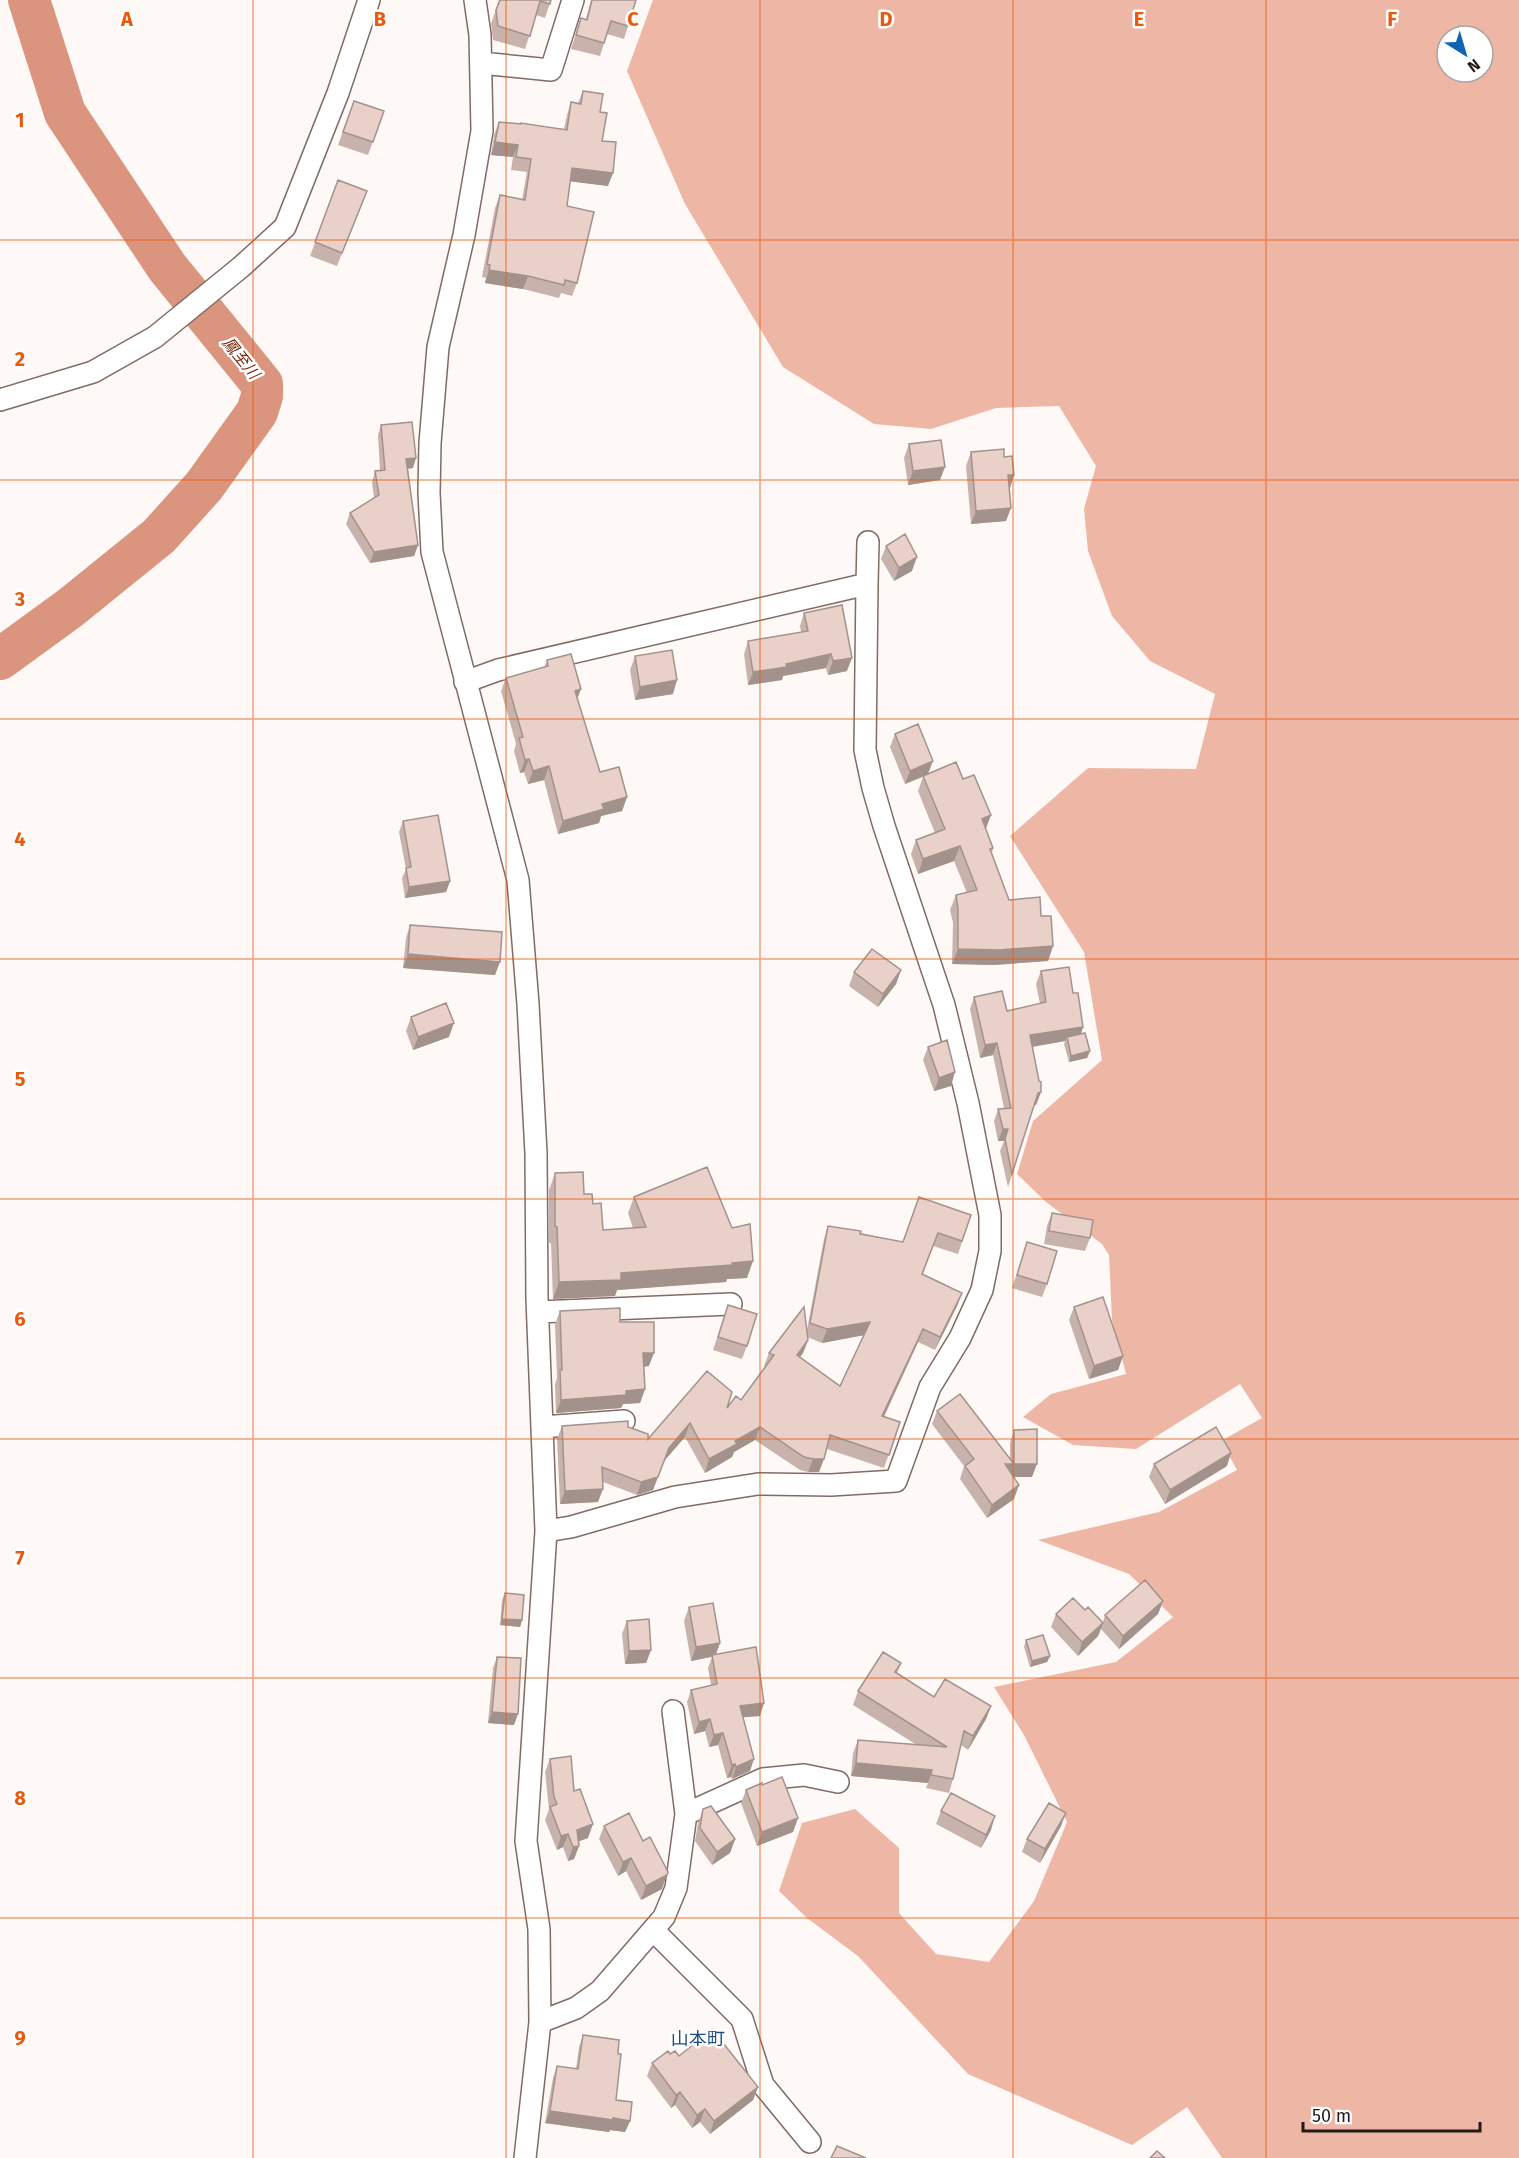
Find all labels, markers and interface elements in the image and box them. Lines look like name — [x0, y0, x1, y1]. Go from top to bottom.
text: A — [120, 7, 134, 31]
text: B — [374, 7, 386, 31]
text: C — [627, 7, 639, 31]
text: D — [879, 7, 893, 31]
text: E — [1134, 7, 1144, 31]
text: F — [1387, 7, 1397, 31]
north arrow — [1435, 24, 1495, 84]
text: N — [1464, 55, 1484, 76]
text: 1 — [15, 108, 25, 132]
water label: 鳳至川 — [219, 333, 265, 384]
text: 2 — [15, 347, 25, 371]
text: 3 — [14, 587, 25, 611]
text: 4 — [14, 827, 26, 851]
text: 5 — [15, 1067, 26, 1091]
text: 6 — [14, 1307, 26, 1331]
text: 7 — [15, 1546, 25, 1570]
text: 8 — [14, 1786, 26, 1810]
text: 9 — [14, 2026, 26, 2050]
district label: 山本町 — [671, 2028, 725, 2050]
scale bar — [1303, 2095, 1480, 2133]
text: 50 m — [1312, 2105, 1351, 2127]

